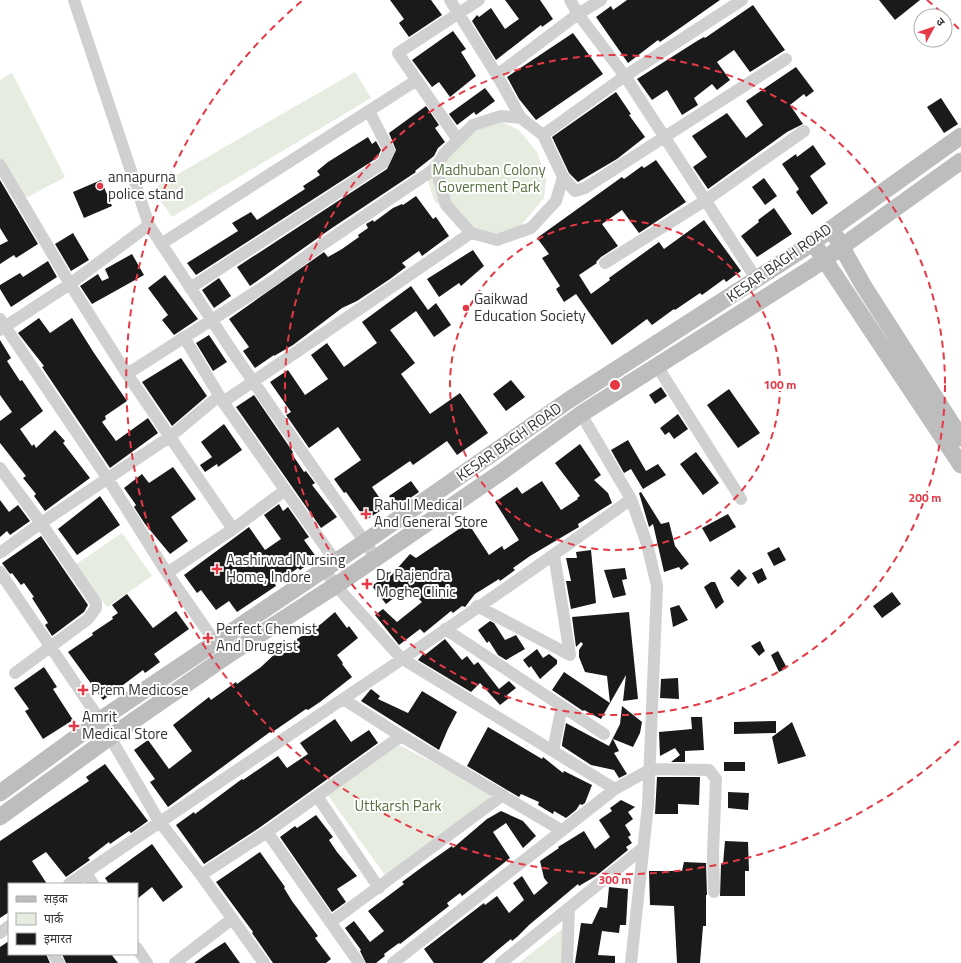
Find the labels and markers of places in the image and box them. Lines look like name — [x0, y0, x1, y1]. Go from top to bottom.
place label: annapurna police stand — [108, 165, 184, 205]
marker: annapurna police stand — [95, 181, 105, 191]
place label: Gaikwad Education Society — [474, 287, 586, 327]
marker: Gaikwad Education Society — [461, 303, 471, 313]
centre of rings — [608, 378, 622, 392]
place label: Rahul Medical And General Store — [374, 493, 488, 533]
marker: Rahul Medical And General Store — [361, 509, 371, 519]
place label: Aashirwad Nursing Home, Indore — [226, 548, 346, 588]
marker: Aashirwad Nursing Home, Indore — [211, 563, 223, 575]
place label: Dr Rajendra Moghe Clinic — [376, 563, 456, 603]
marker: Dr Rajendra Moghe Clinic — [361, 578, 373, 590]
place label: Perfect Chemist And Druggist — [216, 617, 318, 657]
marker: Perfect Chemist And Druggist — [203, 633, 213, 643]
place label: Prem Medicose — [91, 678, 189, 701]
marker: Prem Medicose — [78, 685, 88, 695]
place label: Amrit Medical Store — [82, 705, 168, 745]
marker: Amrit Medical Store — [69, 721, 79, 731]

